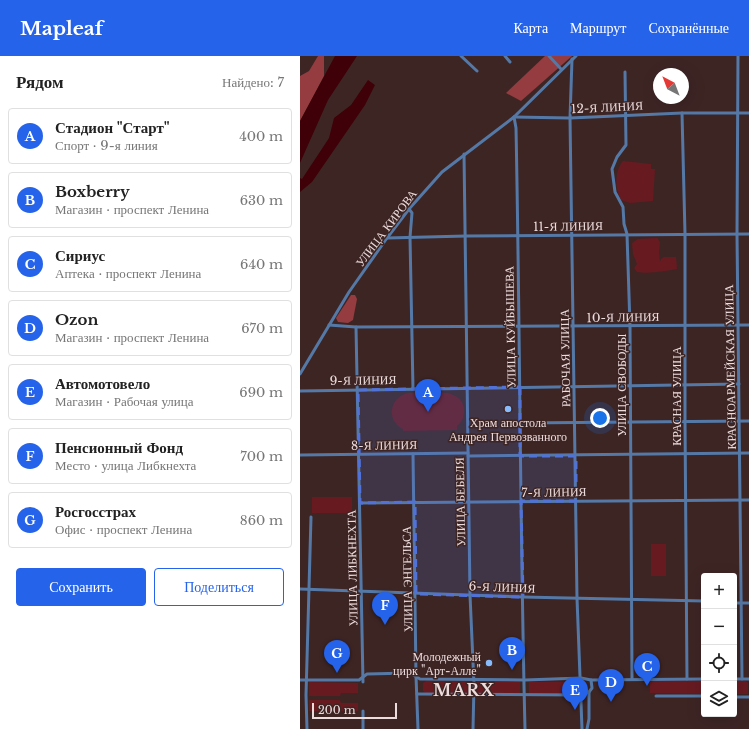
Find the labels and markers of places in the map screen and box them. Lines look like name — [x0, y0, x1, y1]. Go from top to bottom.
pin: A — [415, 379, 441, 412]
marker: Храм апостола Андрея Первозванного — [503, 404, 513, 414]
place label: Храм апостола Андрея Первозванного — [449, 415, 567, 444]
pin: F — [372, 592, 398, 625]
pin: B — [499, 637, 525, 670]
pin: G — [324, 640, 350, 673]
place label: Молодежный цирк "Арт-Алле" — [393, 649, 482, 678]
pin: C — [634, 653, 660, 686]
marker: Молодежный цирк "Арт-Алле" — [484, 658, 494, 668]
pin: D — [598, 669, 624, 702]
pin: E — [562, 677, 588, 710]

